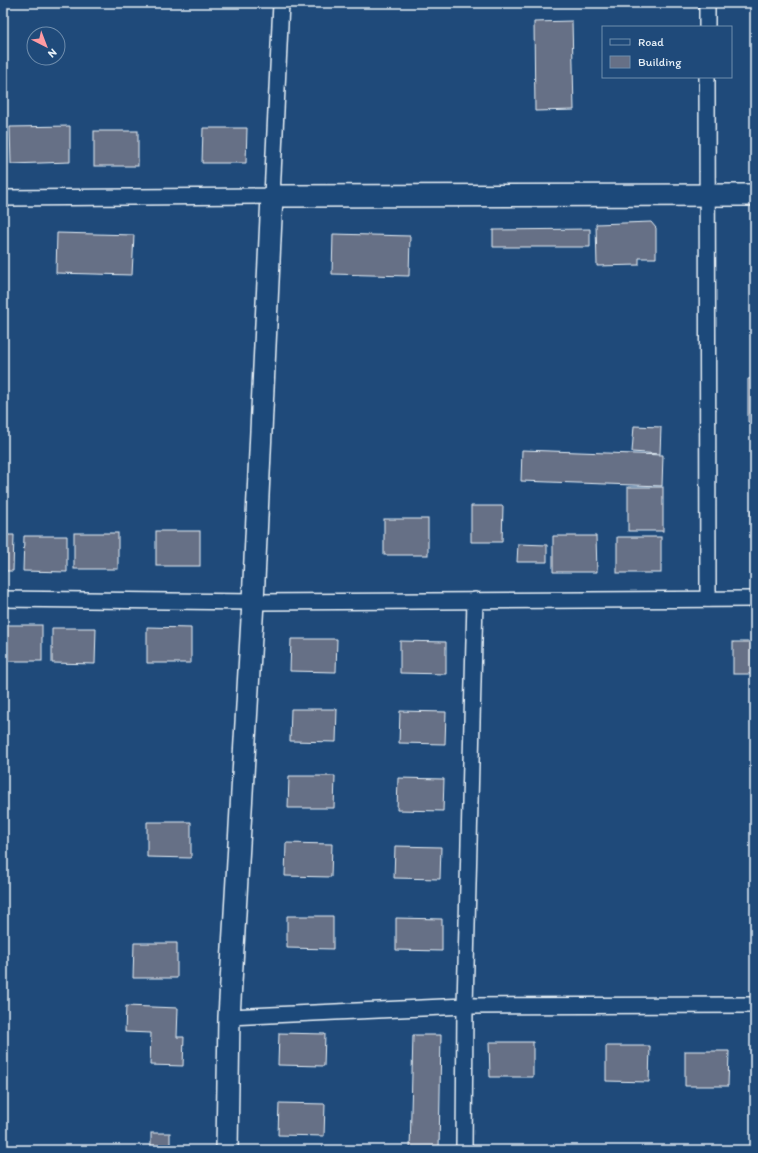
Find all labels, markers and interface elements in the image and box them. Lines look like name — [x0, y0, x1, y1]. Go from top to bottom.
north arrow — [26, 26, 66, 66]
legend — [602, 26, 732, 78]
text: Road — [638, 35, 664, 49]
text: N — [45, 46, 59, 60]
text: Building — [638, 55, 682, 69]

